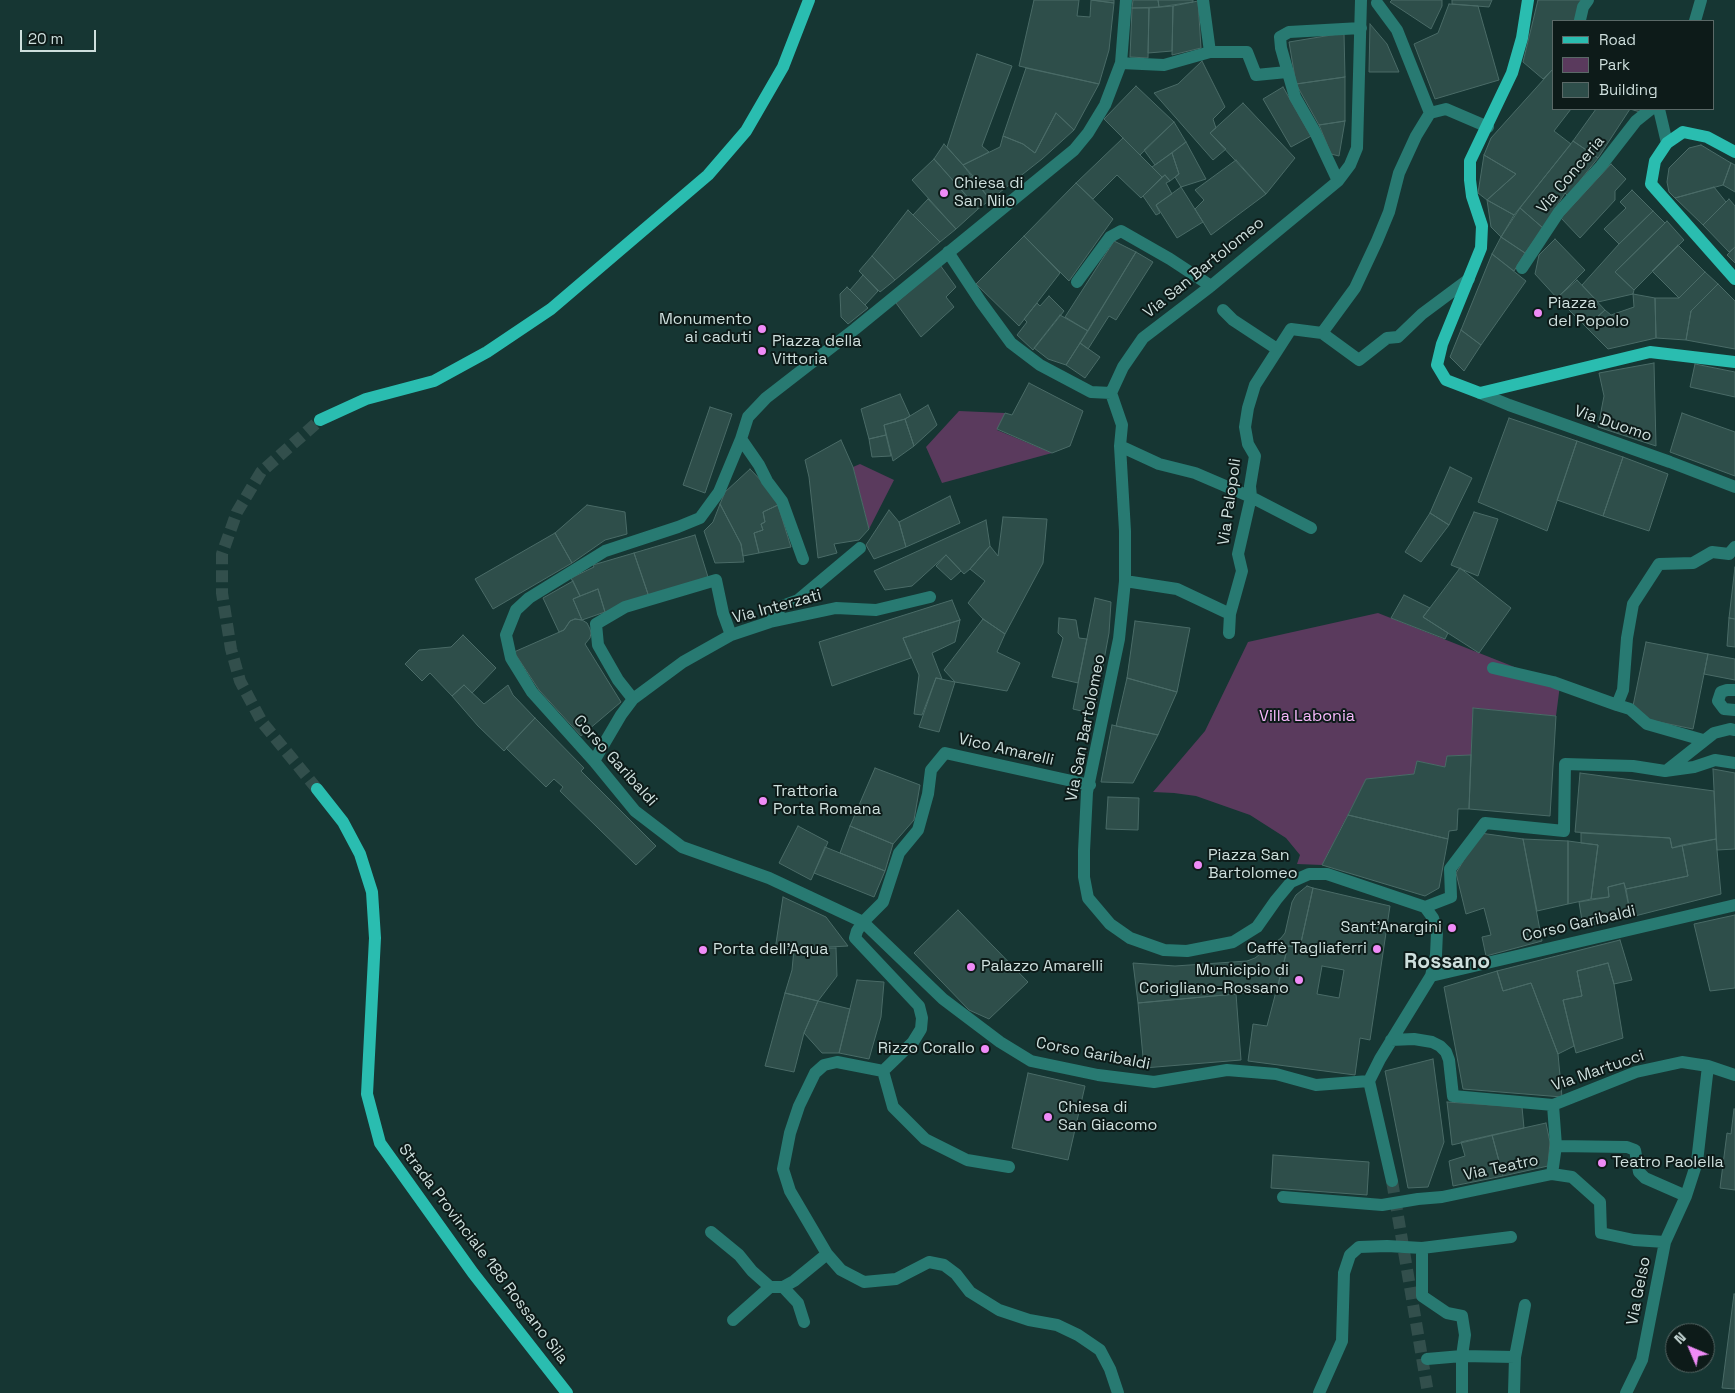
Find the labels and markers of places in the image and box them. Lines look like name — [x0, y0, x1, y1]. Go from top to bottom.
place label: Chiesa di San Nilo — [954, 174, 1023, 212]
marker: Chiesa di San Nilo — [938, 187, 950, 199]
place label: Piazza del Popolo — [1548, 294, 1629, 332]
marker: Piazza del Popolo — [1532, 307, 1544, 319]
place label: Monumento ai caduti — [659, 310, 752, 348]
marker: Monumento ai caduti — [756, 323, 768, 335]
place label: Piazza della Vittoria — [772, 332, 861, 370]
marker: Piazza della Vittoria — [756, 345, 768, 357]
place label: Trattoria Porta Romana — [773, 782, 881, 820]
marker: Trattoria Porta Romana — [757, 795, 769, 807]
place label: Piazza San Bartolomeo — [1208, 846, 1298, 884]
marker: Piazza San Bartolomeo — [1192, 859, 1204, 871]
place label: Sant'Anargini — [1341, 918, 1442, 938]
marker: Sant'Anargini — [1446, 922, 1458, 934]
place label: Caffè Tagliaferri — [1247, 939, 1367, 959]
place label: Porta dell'Aqua — [713, 940, 829, 960]
marker: Caffè Tagliaferri — [1371, 943, 1383, 955]
marker: Porta dell'Aqua — [697, 944, 709, 956]
place label: Palazzo Amarelli — [981, 957, 1103, 977]
marker: Palazzo Amarelli — [965, 961, 977, 973]
place label: Municipio di Corigliano-Rossano — [1139, 961, 1289, 999]
marker: Municipio di Corigliano-Rossano — [1293, 974, 1305, 986]
place label: Rizzo Corallo — [878, 1039, 975, 1059]
marker: Rizzo Corallo — [979, 1043, 991, 1055]
place label: Chiesa di San Giacomo — [1058, 1098, 1157, 1136]
marker: Chiesa di San Giacomo — [1042, 1111, 1054, 1123]
place label: Teatro Paolella — [1612, 1153, 1724, 1173]
marker: Teatro Paolella — [1596, 1157, 1608, 1169]

